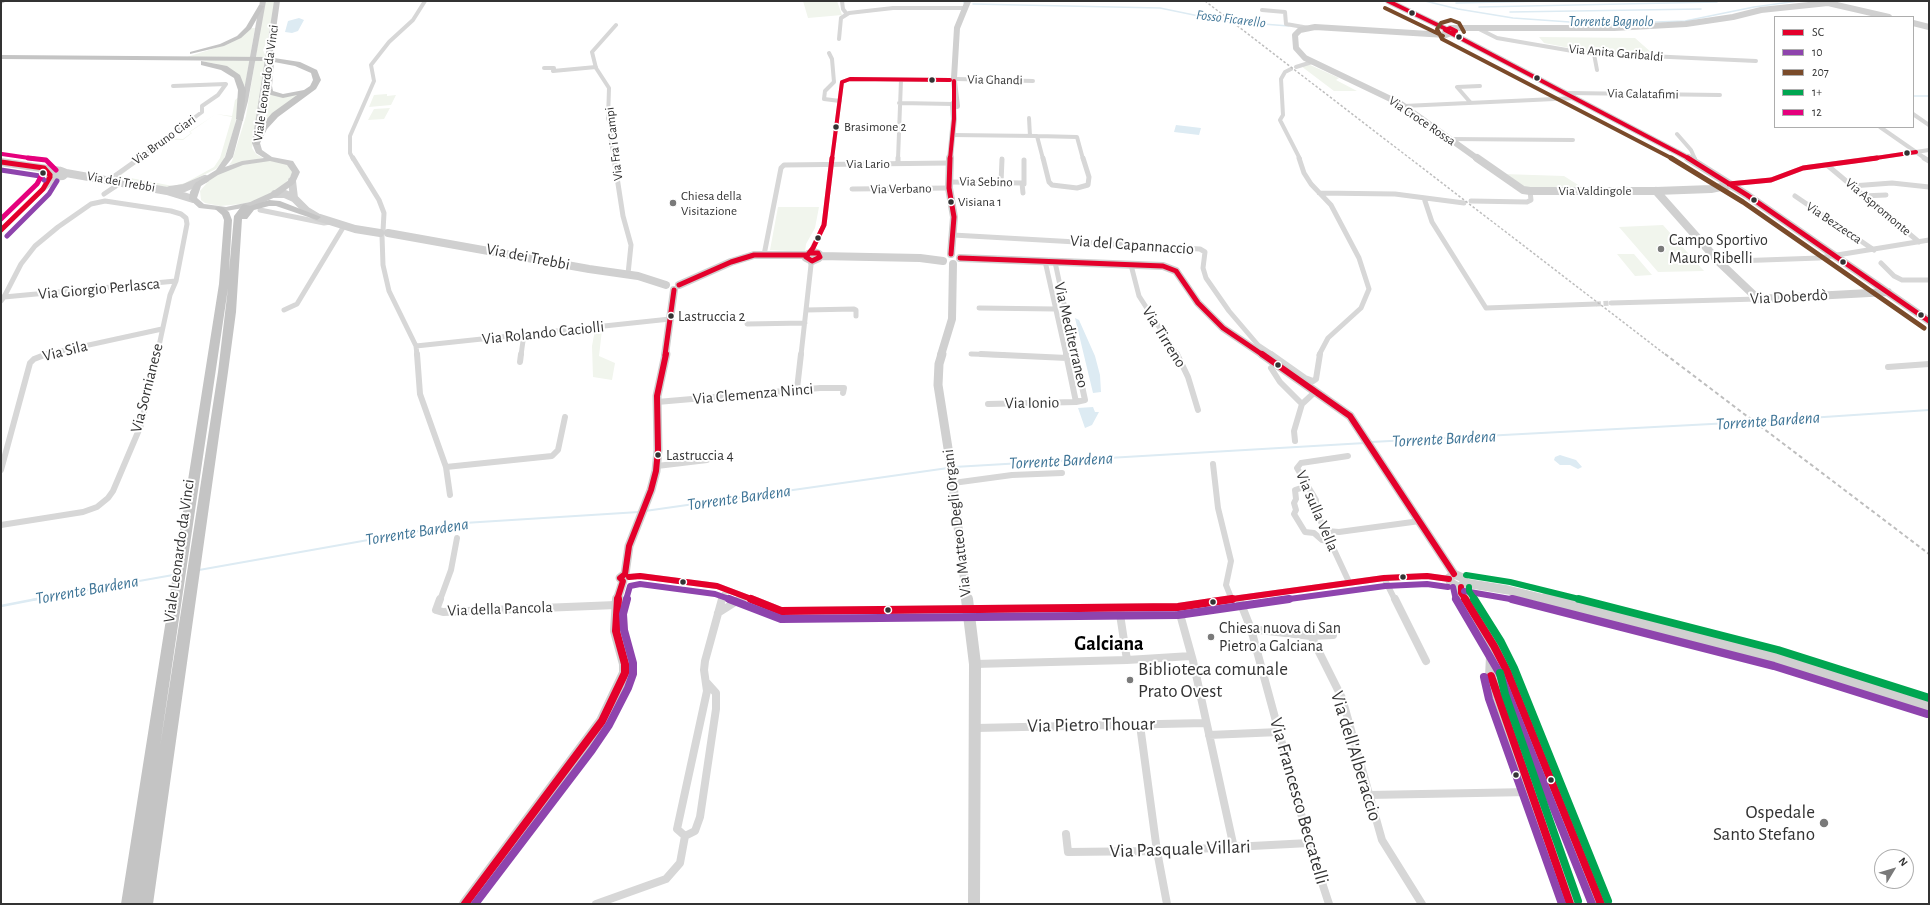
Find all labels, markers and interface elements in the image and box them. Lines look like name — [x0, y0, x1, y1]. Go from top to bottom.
water label: Fosso Ficarello — [1195, 6, 1267, 32]
unlabelled marker — [1407, 8, 1417, 18]
water label: Torrente Bagnolo — [1569, 14, 1653, 30]
legend — [1774, 16, 1914, 128]
street label: Viale Leonardo da Vinci — [250, 24, 282, 142]
text: SC — [1812, 26, 1824, 38]
unlabelled marker — [1454, 32, 1464, 42]
street label: Via Anita Garibaldi — [1568, 41, 1664, 65]
text: 10 — [1812, 46, 1822, 58]
text: 207 — [1812, 66, 1829, 78]
street label: Via Ghandi — [967, 72, 1023, 88]
unlabelled marker — [1532, 73, 1542, 83]
unlabelled marker — [927, 75, 937, 85]
street label: Via Calatafimi — [1607, 86, 1679, 102]
text: 1+ — [1812, 86, 1822, 98]
street label: Via Croce Rossa — [1385, 93, 1459, 149]
street label: Via Fra i Campi — [602, 106, 626, 182]
text: 12 — [1812, 106, 1822, 118]
street label: Via Bruno Ciari — [129, 112, 199, 168]
place label: Brasimone 2 — [844, 119, 906, 135]
marker: Brasimone 2 — [831, 122, 841, 132]
unlabelled marker — [1902, 148, 1912, 158]
street label: Via Lario — [846, 156, 890, 172]
unlabelled marker — [38, 168, 48, 178]
street label: Via dei Trebbi — [86, 168, 156, 196]
street label: Via Sebino — [959, 174, 1013, 190]
street label: Via Aspromonte — [1842, 175, 1914, 239]
street label: Via Verbano — [870, 181, 932, 197]
street label: Via Valdingole — [1559, 183, 1631, 199]
place label: Chiesa della Visitazione — [681, 188, 742, 219]
place label: Visiana 1 — [958, 194, 1002, 210]
unlabelled marker — [1749, 195, 1759, 205]
marker: Visiana 1 — [946, 197, 956, 207]
marker: Chiesa della Visitazione — [668, 198, 678, 208]
street label: Via Bezzecca — [1803, 199, 1865, 247]
place label: Campo Sportivo Mauro Ribelli — [1669, 230, 1768, 268]
street label: Via del Capannaccio — [1069, 231, 1195, 259]
unlabelled marker — [813, 233, 823, 243]
street label: Via dei Trebbi — [485, 239, 571, 275]
marker: Campo Sportivo Mauro Ribelli — [1656, 244, 1666, 254]
unlabelled marker — [1838, 257, 1848, 267]
street label: Via Giorgio Perlasca — [37, 274, 161, 304]
street label: Via Mediterraneo — [1050, 280, 1092, 390]
street label: Via Doberdò — [1750, 285, 1828, 309]
street label: Via Tirreno — [1138, 303, 1190, 371]
place label: Lastruccia 2 — [678, 307, 745, 325]
unlabelled marker — [1916, 310, 1926, 320]
marker: Lastruccia 2 — [666, 311, 676, 321]
street label: Via Rolando Caciolli — [481, 317, 605, 349]
street label: Via Sila — [41, 336, 89, 366]
street label: Via Sornianese — [127, 341, 167, 435]
unlabelled marker — [1273, 360, 1283, 370]
street label: Via Clemenza Ninci — [692, 379, 814, 409]
street label: Via Ionio — [1005, 393, 1059, 413]
water label: Torrente Bardena — [1715, 407, 1821, 435]
water label: Torrente Bardena — [1391, 426, 1497, 452]
place label: Lastruccia 4 — [666, 446, 734, 464]
street label: Via Matteo Degli Organi — [938, 448, 976, 598]
water label: Torrente Bardena — [1008, 448, 1114, 474]
marker: Lastruccia 4 — [653, 450, 663, 460]
street label: Via sulla Vella — [1291, 468, 1343, 554]
street label: Viale Leonardo da Vinci — [159, 478, 199, 624]
water label: Torrente Bardena — [686, 481, 792, 515]
water label: Torrente Bardena — [364, 514, 470, 550]
water label: Torrente Bardena — [34, 571, 140, 609]
unlabelled marker — [1398, 572, 1408, 582]
unlabelled marker — [678, 577, 688, 587]
unlabelled marker — [1208, 597, 1218, 607]
street label: Via della Pancola — [447, 598, 553, 620]
unlabelled marker — [883, 605, 893, 615]
place label: Chiesa nuova di San Pietro a Galciana — [1219, 618, 1341, 656]
district label: Galciana — [1074, 632, 1144, 656]
marker: Chiesa nuova di San Pietro a Galciana — [1206, 632, 1216, 642]
place label: Biblioteca comunale Prato Ovest — [1138, 658, 1288, 702]
marker: Biblioteca comunale Prato Ovest — [1125, 675, 1135, 685]
street label: Via dell'Alberaccio — [1325, 688, 1387, 824]
street label: Via Pietro Thouar — [1027, 712, 1155, 738]
street label: Via Francesco Beccatelli — [1264, 715, 1334, 887]
unlabelled marker — [1511, 770, 1521, 780]
unlabelled marker — [1546, 775, 1556, 785]
place label: Ospedale Santo Stefano — [1713, 801, 1815, 845]
marker: Ospedale Santo Stefano — [1818, 817, 1830, 829]
street label: Via Pasquale Villari — [1109, 835, 1251, 863]
north arrow — [1874, 849, 1914, 889]
text: N — [1896, 856, 1910, 868]

